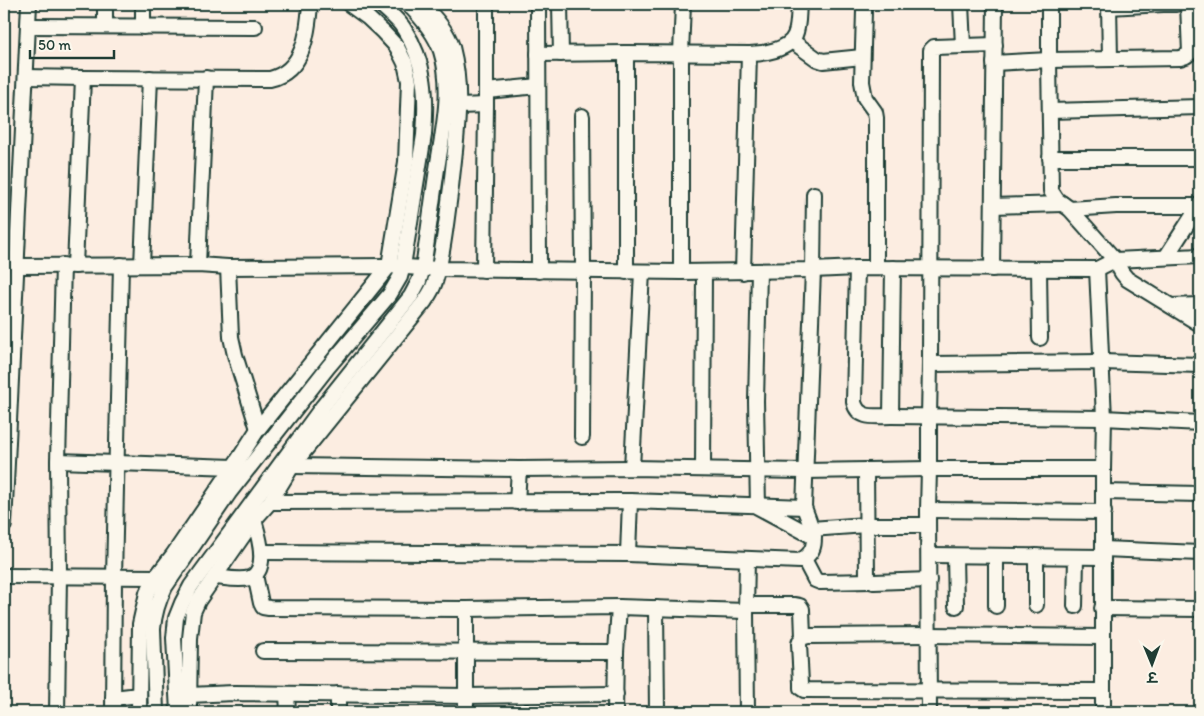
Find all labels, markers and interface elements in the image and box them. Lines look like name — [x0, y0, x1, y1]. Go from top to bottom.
scale bar — [30, 28, 114, 60]
text: 50 m — [38, 36, 71, 54]
north arrow — [1126, 638, 1176, 688]
text: उ — [1146, 668, 1159, 685]

